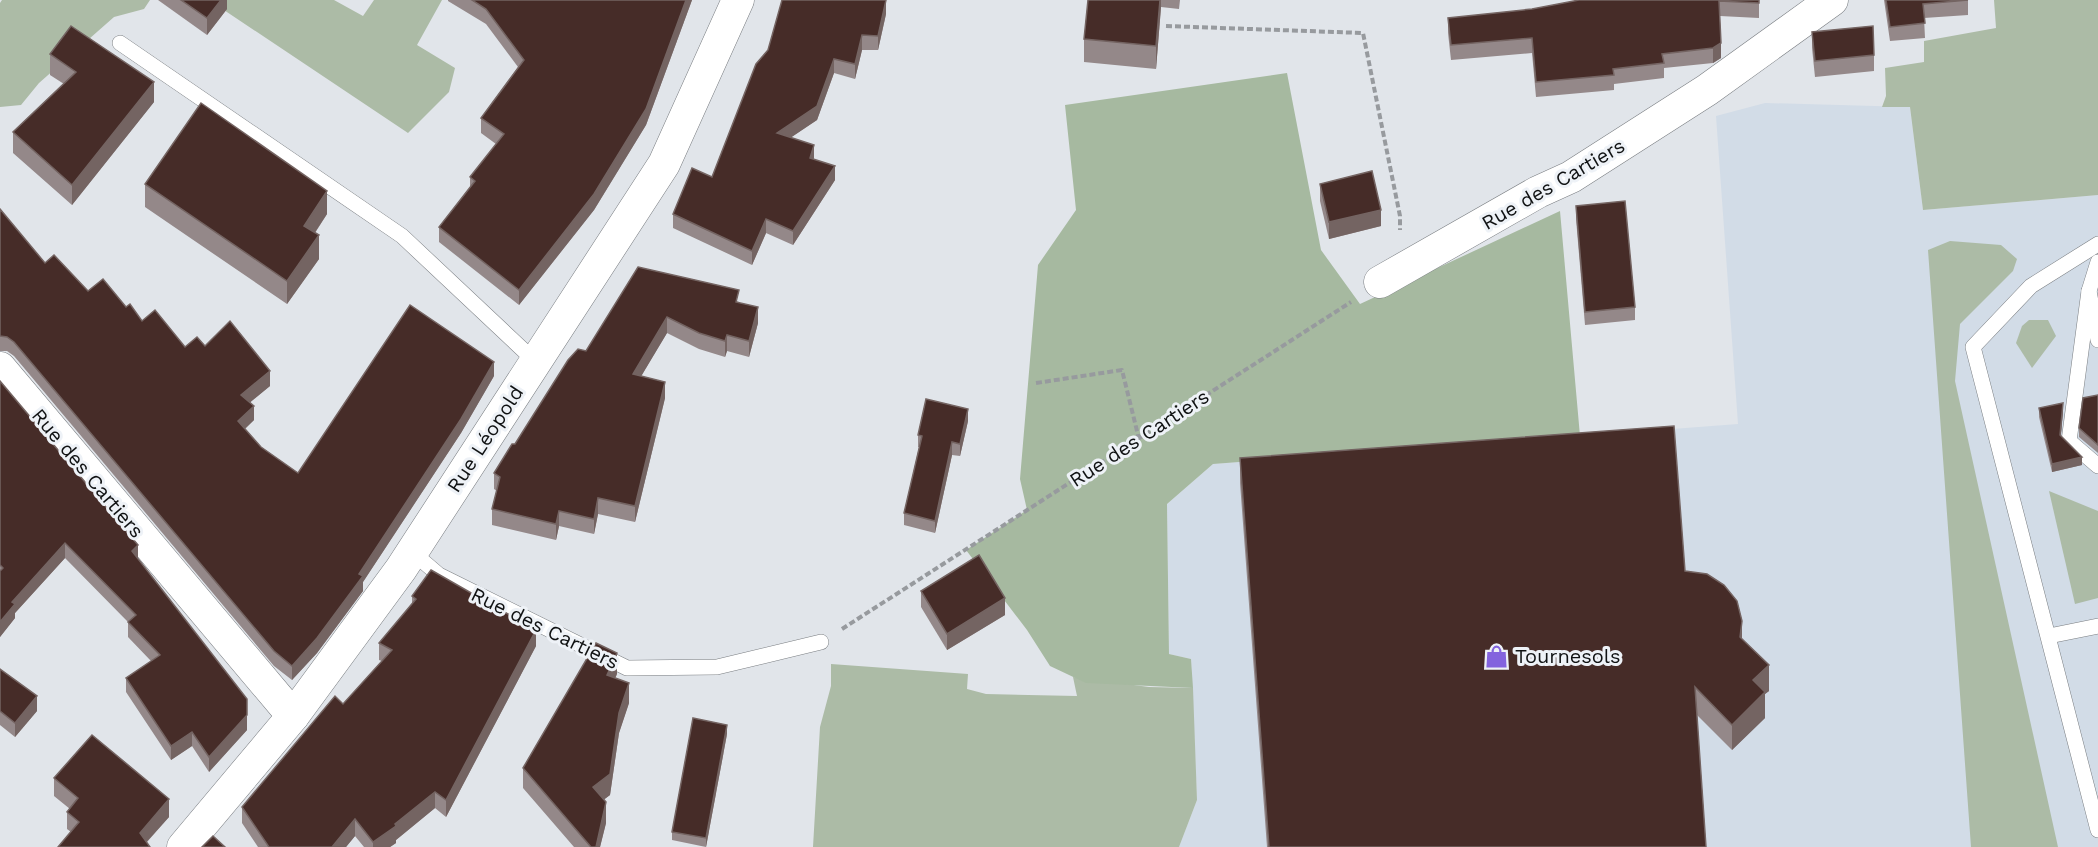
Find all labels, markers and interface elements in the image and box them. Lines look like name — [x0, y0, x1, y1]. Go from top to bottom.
street label: Rue des Cartiers — [1477, 133, 1629, 235]
street label: Rue Léopold — [442, 381, 528, 497]
street label: Rue des Cartiers — [1065, 384, 1213, 492]
street label: Rue des Cartiers — [27, 403, 149, 543]
street label: Rue des Cartiers — [467, 582, 623, 674]
shop icon: Tournesols — [1484, 643, 1510, 669]
place label: Tournesols — [1515, 644, 1621, 668]

